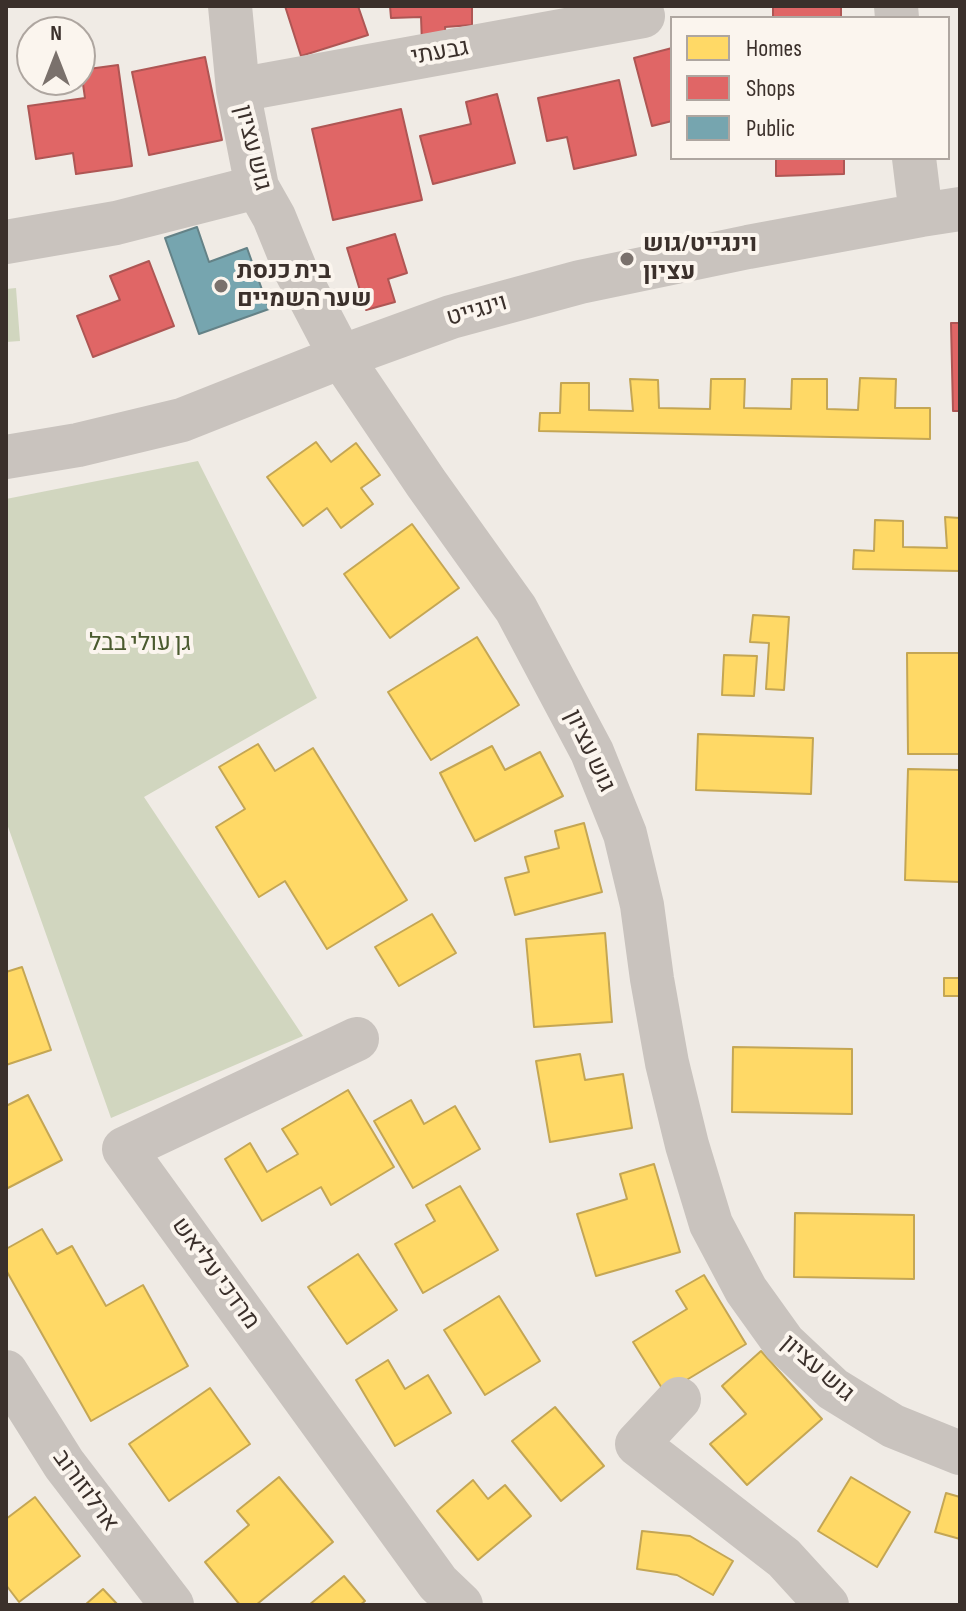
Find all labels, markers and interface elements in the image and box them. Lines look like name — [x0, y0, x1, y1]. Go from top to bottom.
north arrow — [16, 16, 96, 96]
legend — [670, 16, 950, 160]
text: N — [50, 20, 62, 47]
street label: גבעתי — [409, 34, 471, 72]
text: Homes — [746, 34, 802, 63]
text: Shops — [746, 74, 795, 103]
street label: גוש עציון — [227, 102, 277, 194]
text: Public — [746, 114, 795, 143]
place label: וינגייט/גוש עציון — [643, 231, 757, 287]
marker: וינגייט/גוש עציון — [618, 250, 636, 268]
place label: בית כנסת שער השמיים — [237, 258, 372, 314]
marker: בית כנסת שער השמיים — [212, 277, 230, 295]
street label: וינגייט — [443, 289, 511, 333]
park label: גן עולי בבל — [89, 630, 191, 658]
street label: גוש עציון — [557, 705, 621, 797]
street label: מרדכי עליאש — [165, 1212, 265, 1336]
street label: גוש עציון — [775, 1329, 859, 1409]
street label: ארלוזורוב — [46, 1445, 124, 1537]

